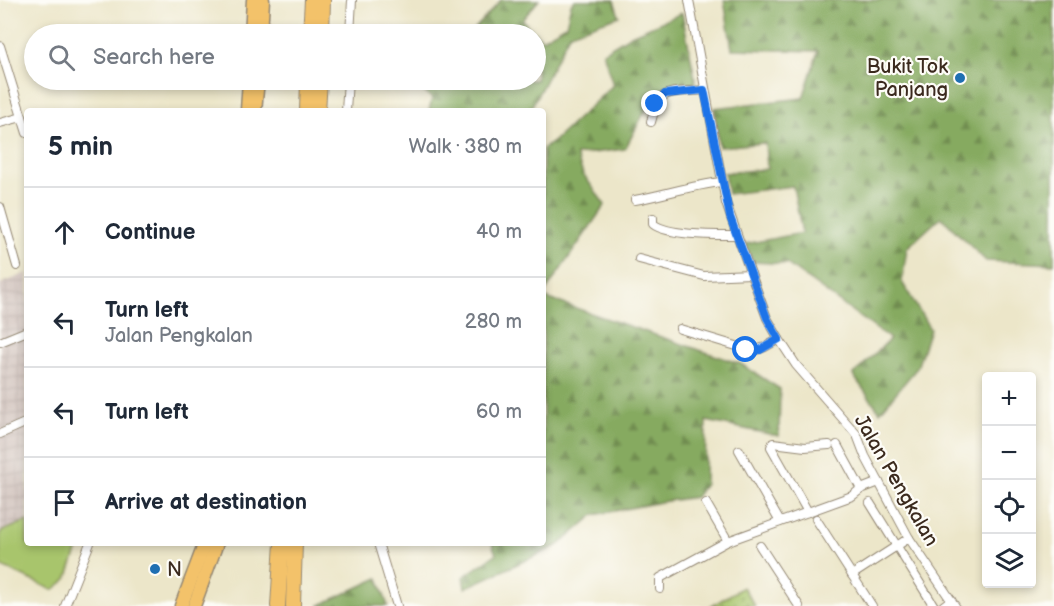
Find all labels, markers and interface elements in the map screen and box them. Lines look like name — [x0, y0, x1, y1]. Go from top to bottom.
search box — [24, 24, 546, 90]
icon: search — [45, 41, 78, 74]
text: Search here — [93, 44, 215, 71]
place label: Bukit Tok Panjang — [867, 55, 948, 102]
marker: Bukit Tok Panjang — [953, 71, 967, 85]
route end — [641, 90, 667, 116]
text: 5 min — [48, 132, 113, 163]
text: Walk · 380 m — [409, 135, 522, 159]
icon: ahead — [48, 216, 81, 249]
text: Continue — [105, 219, 195, 246]
text: 40 m — [476, 220, 522, 244]
text: Turn left — [105, 297, 189, 324]
icon: left — [48, 306, 81, 339]
text: 280 m — [465, 310, 522, 334]
text: Jalan Pengkalan — [105, 324, 253, 348]
route start — [732, 336, 758, 362]
map controls — [982, 372, 1036, 588]
button: + — [982, 372, 1036, 426]
icon: left — [48, 396, 81, 429]
text: Turn left — [105, 399, 189, 426]
text: 60 m — [476, 400, 522, 424]
street label: Jalan Pengkalan — [849, 410, 943, 551]
button: − — [982, 426, 1036, 480]
button: locate — [982, 480, 1036, 534]
icon: arrive — [48, 486, 81, 519]
text: Arrive at destination — [105, 489, 307, 516]
button: layers — [982, 534, 1036, 588]
place label: N — [167, 558, 182, 582]
marker: N — [148, 562, 162, 576]

